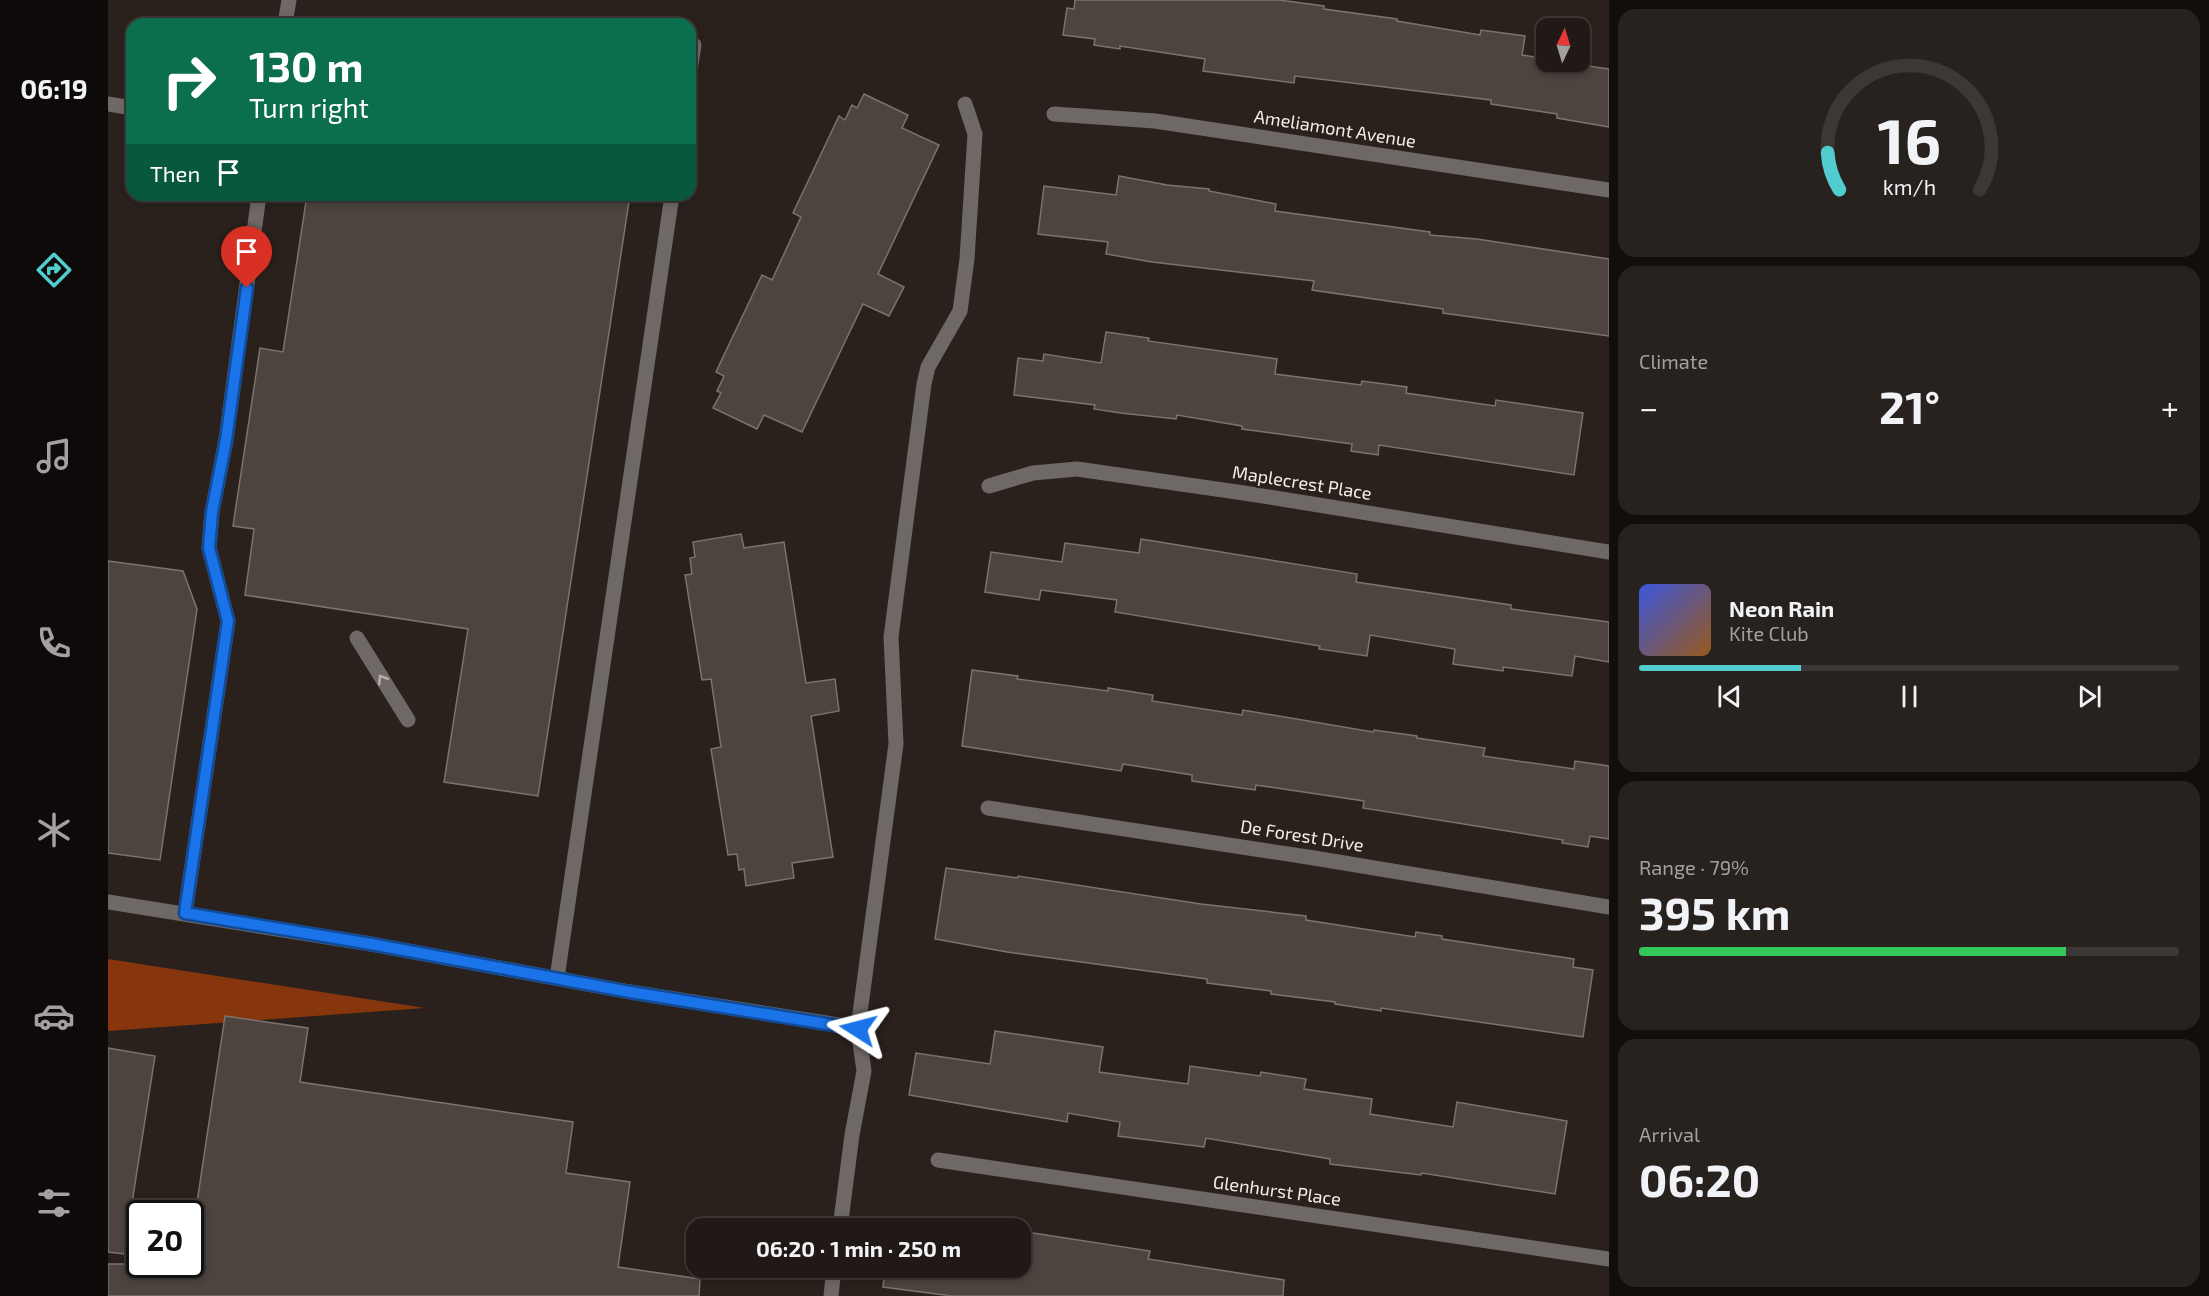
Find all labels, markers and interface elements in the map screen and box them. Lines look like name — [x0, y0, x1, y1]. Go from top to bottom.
north arrow — [1536, 18, 1590, 72]
map controls — [1536, 18, 1590, 72]
text: 130 m — [249, 40, 364, 90]
icon: right — [150, 42, 228, 120]
text: 06:19 — [20, 72, 88, 104]
text: Turn right — [249, 91, 369, 123]
text: 16 — [1877, 102, 1941, 177]
street label: Ameliamont Avenue — [1253, 104, 1418, 152]
icon: arrive — [212, 156, 245, 189]
text: Then — [150, 160, 200, 186]
text: km/h — [1882, 175, 1936, 200]
pin — [221, 226, 272, 288]
icon: arrive — [230, 235, 263, 268]
icon: directions — [33, 249, 75, 291]
text: Climate — [1639, 349, 1708, 373]
text: 21° — [1879, 379, 1940, 433]
text: − — [1639, 387, 1658, 427]
text: + — [2161, 387, 2179, 427]
icon: music — [33, 435, 75, 477]
street label: Maplecrest Place — [1231, 460, 1373, 504]
text: Neon Rain — [1729, 595, 1834, 621]
text: Kite Club — [1729, 621, 1809, 645]
icon: phone — [33, 622, 75, 664]
one-way arrow — [378, 675, 390, 685]
icon: previous — [1713, 680, 1746, 713]
icon: pause — [1893, 680, 1926, 713]
icon: next — [2073, 680, 2106, 713]
icon: climate — [33, 809, 75, 851]
street label: De Forest Drive — [1239, 814, 1365, 856]
text: Range · 79% — [1639, 855, 1749, 879]
text: 395 km — [1639, 885, 1790, 939]
icon: car — [33, 995, 75, 1037]
position arrow — [826, 997, 890, 1061]
text: Arrival — [1639, 1122, 1700, 1146]
text: 06:20 — [1639, 1152, 1760, 1206]
street label: Glenhurst Place — [1212, 1170, 1342, 1210]
icon: filters — [33, 1182, 75, 1224]
speed limit sign: 20 — [126, 1200, 204, 1278]
text: 06:20 · 1 min · 250 m — [756, 1235, 961, 1261]

